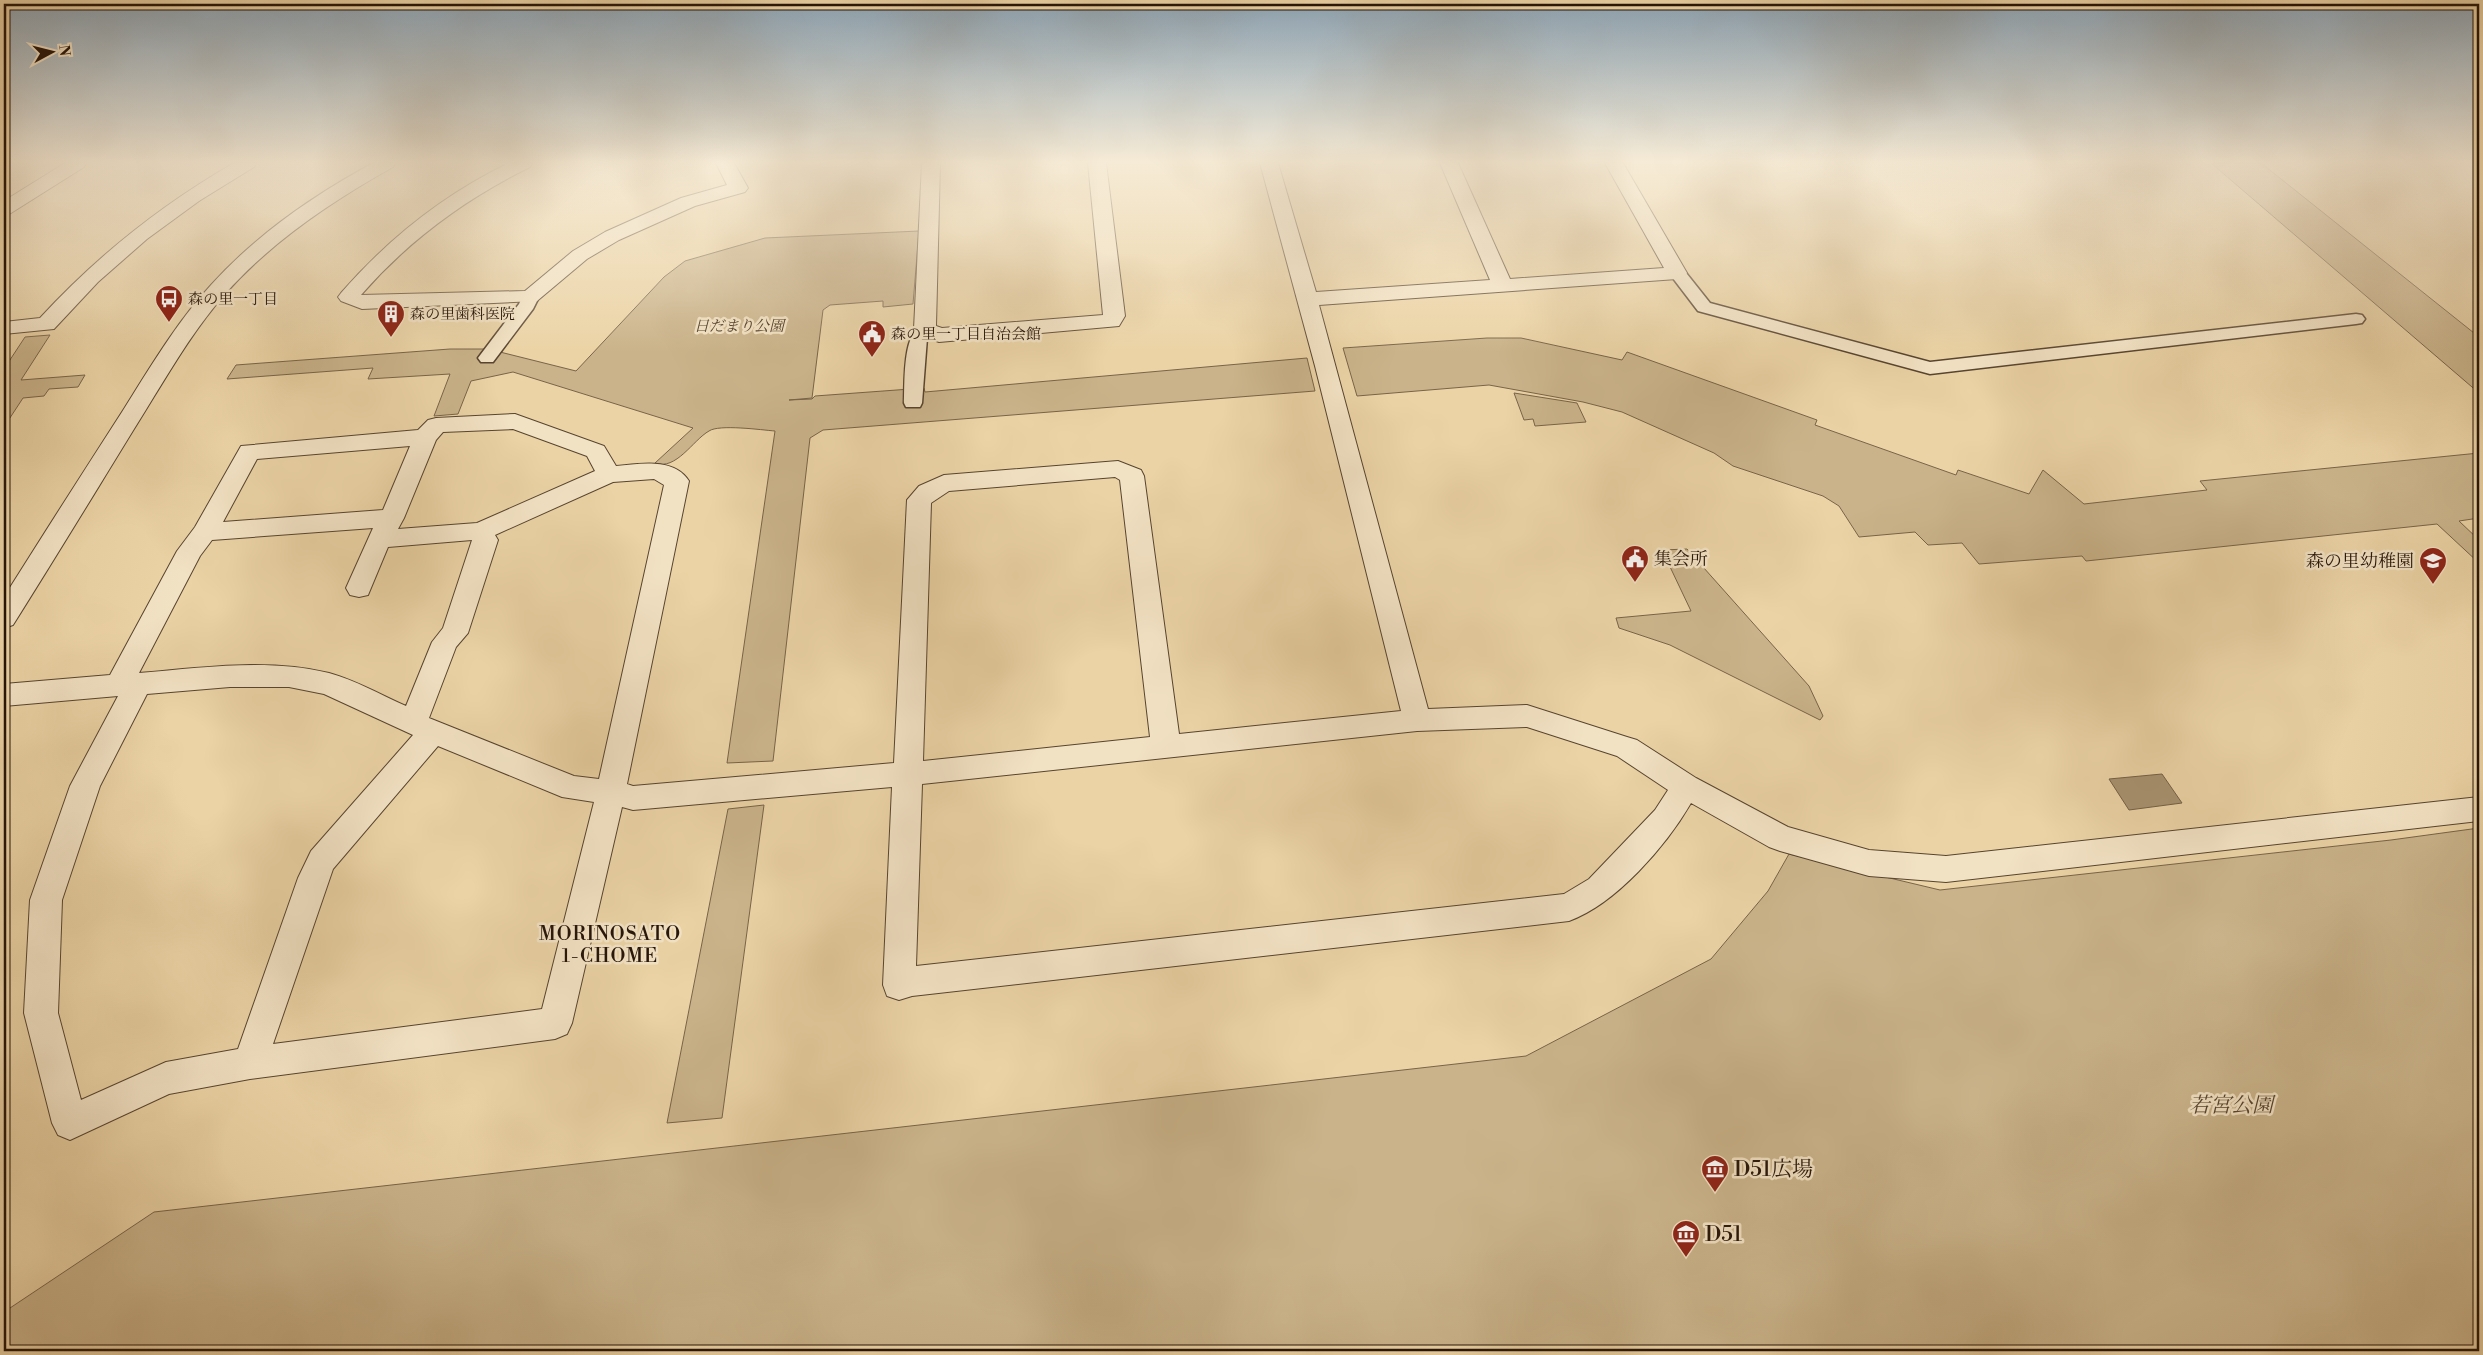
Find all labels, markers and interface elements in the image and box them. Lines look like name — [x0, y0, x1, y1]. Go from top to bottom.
north arrow — [28, 28, 78, 78]
text: N — [54, 44, 74, 57]
bus stop icon: 森の里一丁目 — [154, 284, 184, 323]
place label: 森の里一丁目 — [188, 290, 278, 309]
building icon: 森の里歯科医院 — [376, 299, 406, 338]
place label: 森の里歯科医院 — [410, 305, 515, 324]
park label: 日だまり公園 — [694, 317, 787, 336]
public building icon: 森の里一丁目自治会館 — [857, 319, 887, 358]
place label: 森の里一丁目自治会館 — [891, 325, 1041, 344]
public building icon: 集会所 — [1620, 544, 1650, 583]
school or university icon: 森の里幼稚園 — [2418, 546, 2448, 585]
place label: 集会所 — [1654, 548, 1708, 571]
place label: 森の里幼稚園 — [2306, 550, 2414, 573]
district label: MORINOSATO 1-CHOME — [539, 922, 681, 968]
park label: 若宮公園 — [2189, 1093, 2276, 1119]
museum icon: D51広場 — [1700, 1154, 1730, 1193]
place label: D51広場 — [1734, 1157, 1813, 1183]
museum icon: D51 — [1671, 1219, 1701, 1258]
place label: D51 — [1705, 1222, 1742, 1248]

